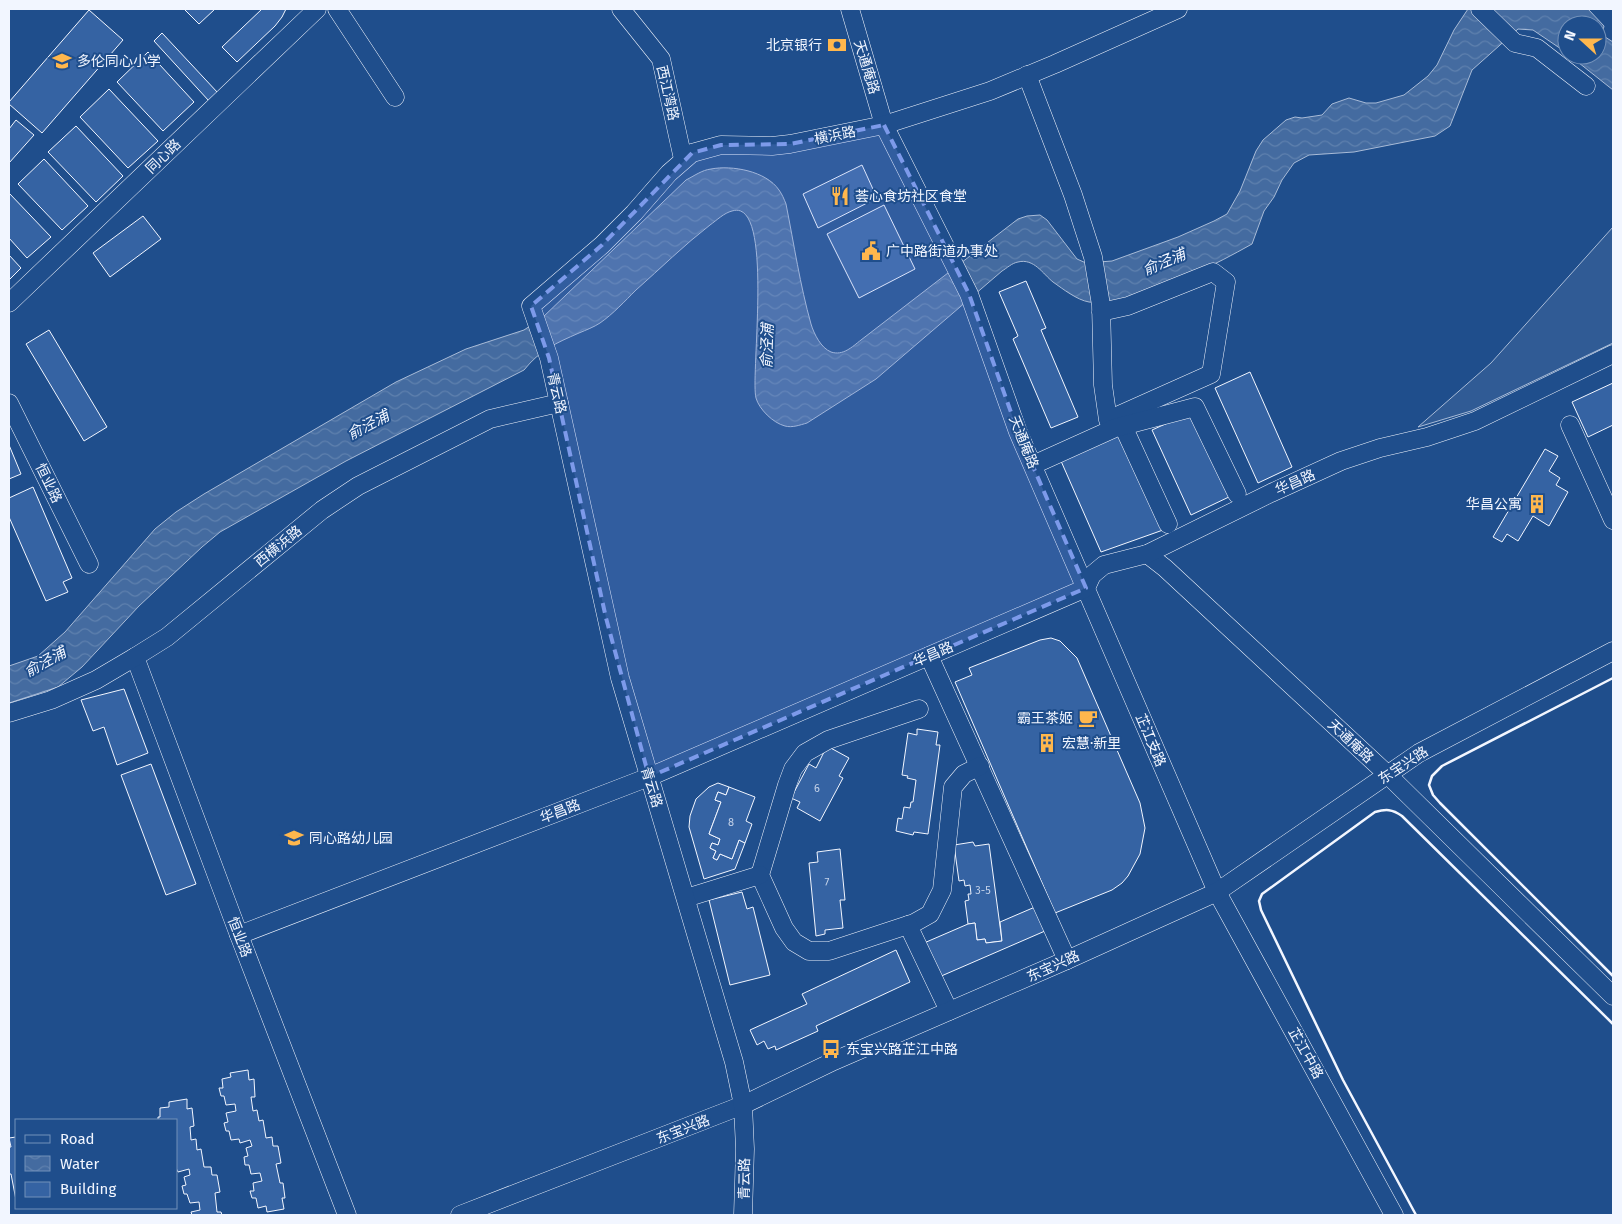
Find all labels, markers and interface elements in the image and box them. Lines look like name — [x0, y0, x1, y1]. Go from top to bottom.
north arrow — [1557, 15, 1607, 65]
text: N — [1561, 28, 1580, 43]
bank icon: 北京银行 — [826, 34, 848, 56]
place label: 北京银行 — [766, 37, 822, 54]
street label: 天通庵路 — [850, 38, 883, 96]
school or university icon: 多伦同心小学 — [51, 50, 73, 72]
place label: 多伦同心小学 — [77, 53, 161, 70]
street label: 西江湾路 — [653, 64, 682, 122]
street label: 横浜路 — [813, 123, 857, 148]
street label: 同心路 — [142, 136, 184, 177]
restaurant icon: 荟心食坊社区食堂 — [829, 185, 851, 207]
place label: 荟心食坊社区食堂 — [855, 188, 967, 205]
public building icon: 广中路街道办事处 — [860, 240, 882, 262]
place label: 广中路街道办事处 — [886, 243, 998, 260]
water label: 俞泾浦 — [1140, 244, 1190, 279]
water label: 俞泾浦 — [757, 321, 777, 369]
street label: 青云路 — [544, 371, 570, 415]
water label: 俞泾浦 — [344, 406, 394, 444]
street label: 天通庵路 — [1005, 413, 1042, 471]
street label: 恒业路 — [32, 461, 65, 506]
street label: 华昌路 — [1273, 466, 1318, 499]
building icon: 华昌公寓 — [1526, 493, 1548, 515]
place label: 华昌公寓 — [1466, 496, 1522, 513]
street label: 西横浜路 — [251, 522, 305, 571]
street label: 华昌路 — [911, 638, 956, 670]
water label: 俞泾浦 — [21, 642, 71, 681]
cafe icon: 霸王茶姬 — [1077, 707, 1099, 729]
place label: 霸王茶姬 — [1017, 710, 1073, 727]
street label: 芷江支路 — [1132, 711, 1169, 769]
street label: 天通庵路 — [1324, 716, 1377, 767]
building icon: 宏慧·新里 — [1036, 732, 1058, 754]
place label: 宏慧·新里 — [1062, 735, 1121, 752]
street label: 东宝兴路 — [1375, 743, 1431, 788]
street label: 青云路 — [637, 765, 666, 810]
house number: 6 — [814, 782, 820, 795]
street label: 华昌路 — [538, 796, 583, 827]
house number: 8 — [728, 816, 734, 829]
school or university icon: 同心路幼儿园 — [283, 827, 305, 849]
place label: 同心路幼儿园 — [309, 830, 393, 847]
house number: 7 — [825, 876, 830, 889]
house number: 3-5 — [975, 884, 991, 897]
street label: 恒业路 — [224, 915, 255, 960]
street label: 东宝兴路 — [1024, 947, 1082, 986]
street label: 芷江中路 — [1285, 1025, 1327, 1082]
bus stop icon: 东宝兴路芷江中路 — [820, 1038, 842, 1060]
place label: 东宝兴路芷江中路 — [846, 1041, 958, 1058]
street label: 东宝兴路 — [654, 1111, 712, 1147]
legend — [15, 1119, 178, 1209]
text: Road — [60, 1130, 95, 1148]
text: Water — [60, 1155, 99, 1173]
street label: 青云路 — [736, 1158, 753, 1200]
text: Building — [60, 1180, 116, 1198]

